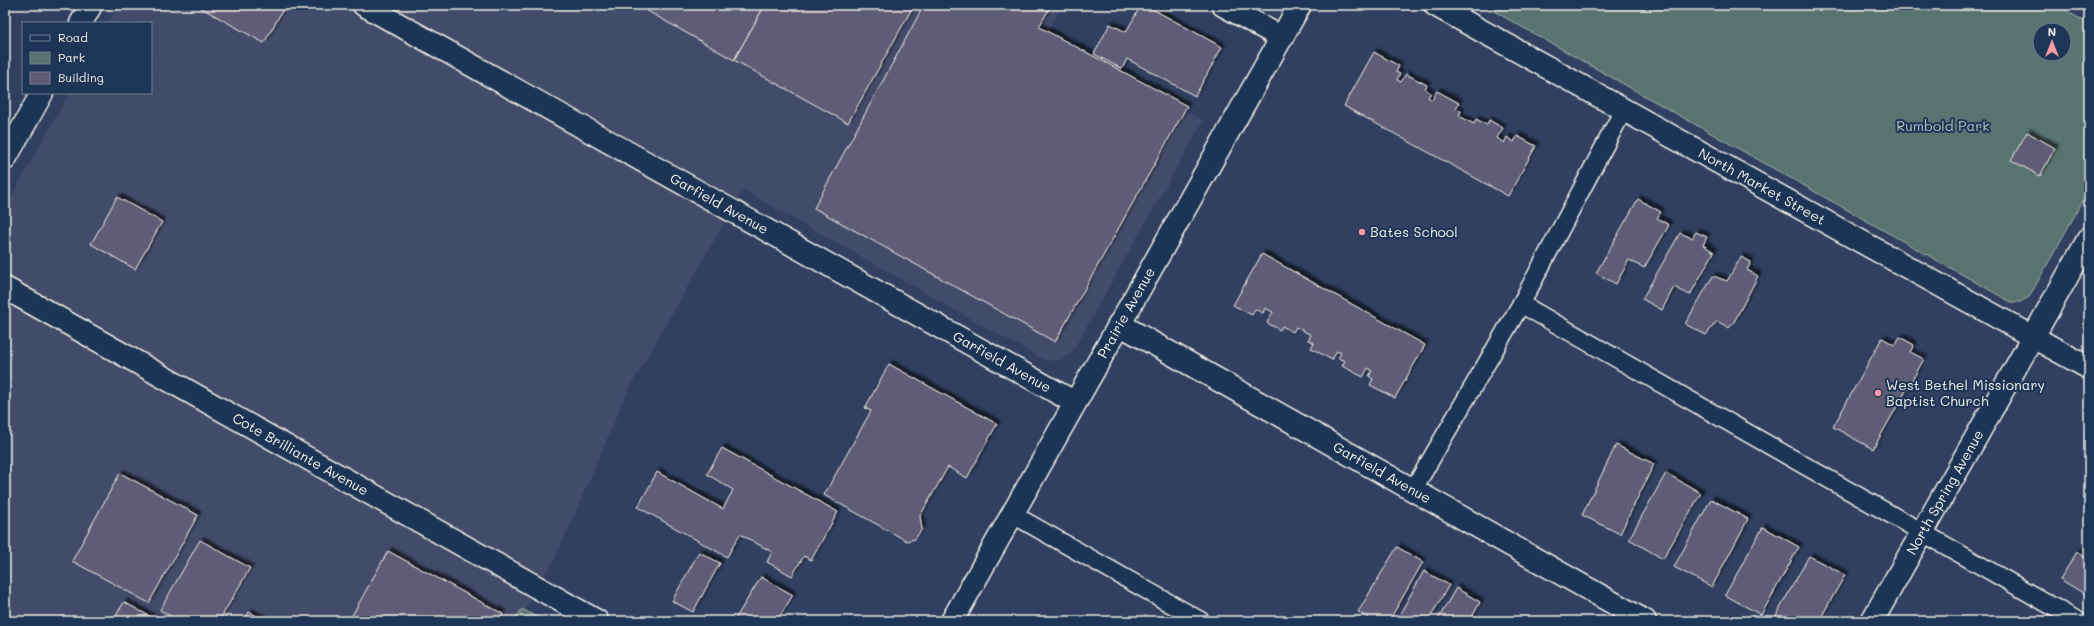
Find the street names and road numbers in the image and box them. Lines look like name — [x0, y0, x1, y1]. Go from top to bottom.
street label: North Market Street — [1695, 143, 1829, 229]
street label: Garfield Avenue — [667, 168, 772, 238]
street label: Prairie Avenue — [1092, 264, 1159, 361]
street label: Garfield Avenue — [950, 326, 1055, 396]
street label: Cote Brilliante Avenue — [229, 408, 372, 500]
street label: North Spring Avenue — [1902, 426, 1988, 558]
street label: Garfield Avenue — [1330, 437, 1435, 507]

